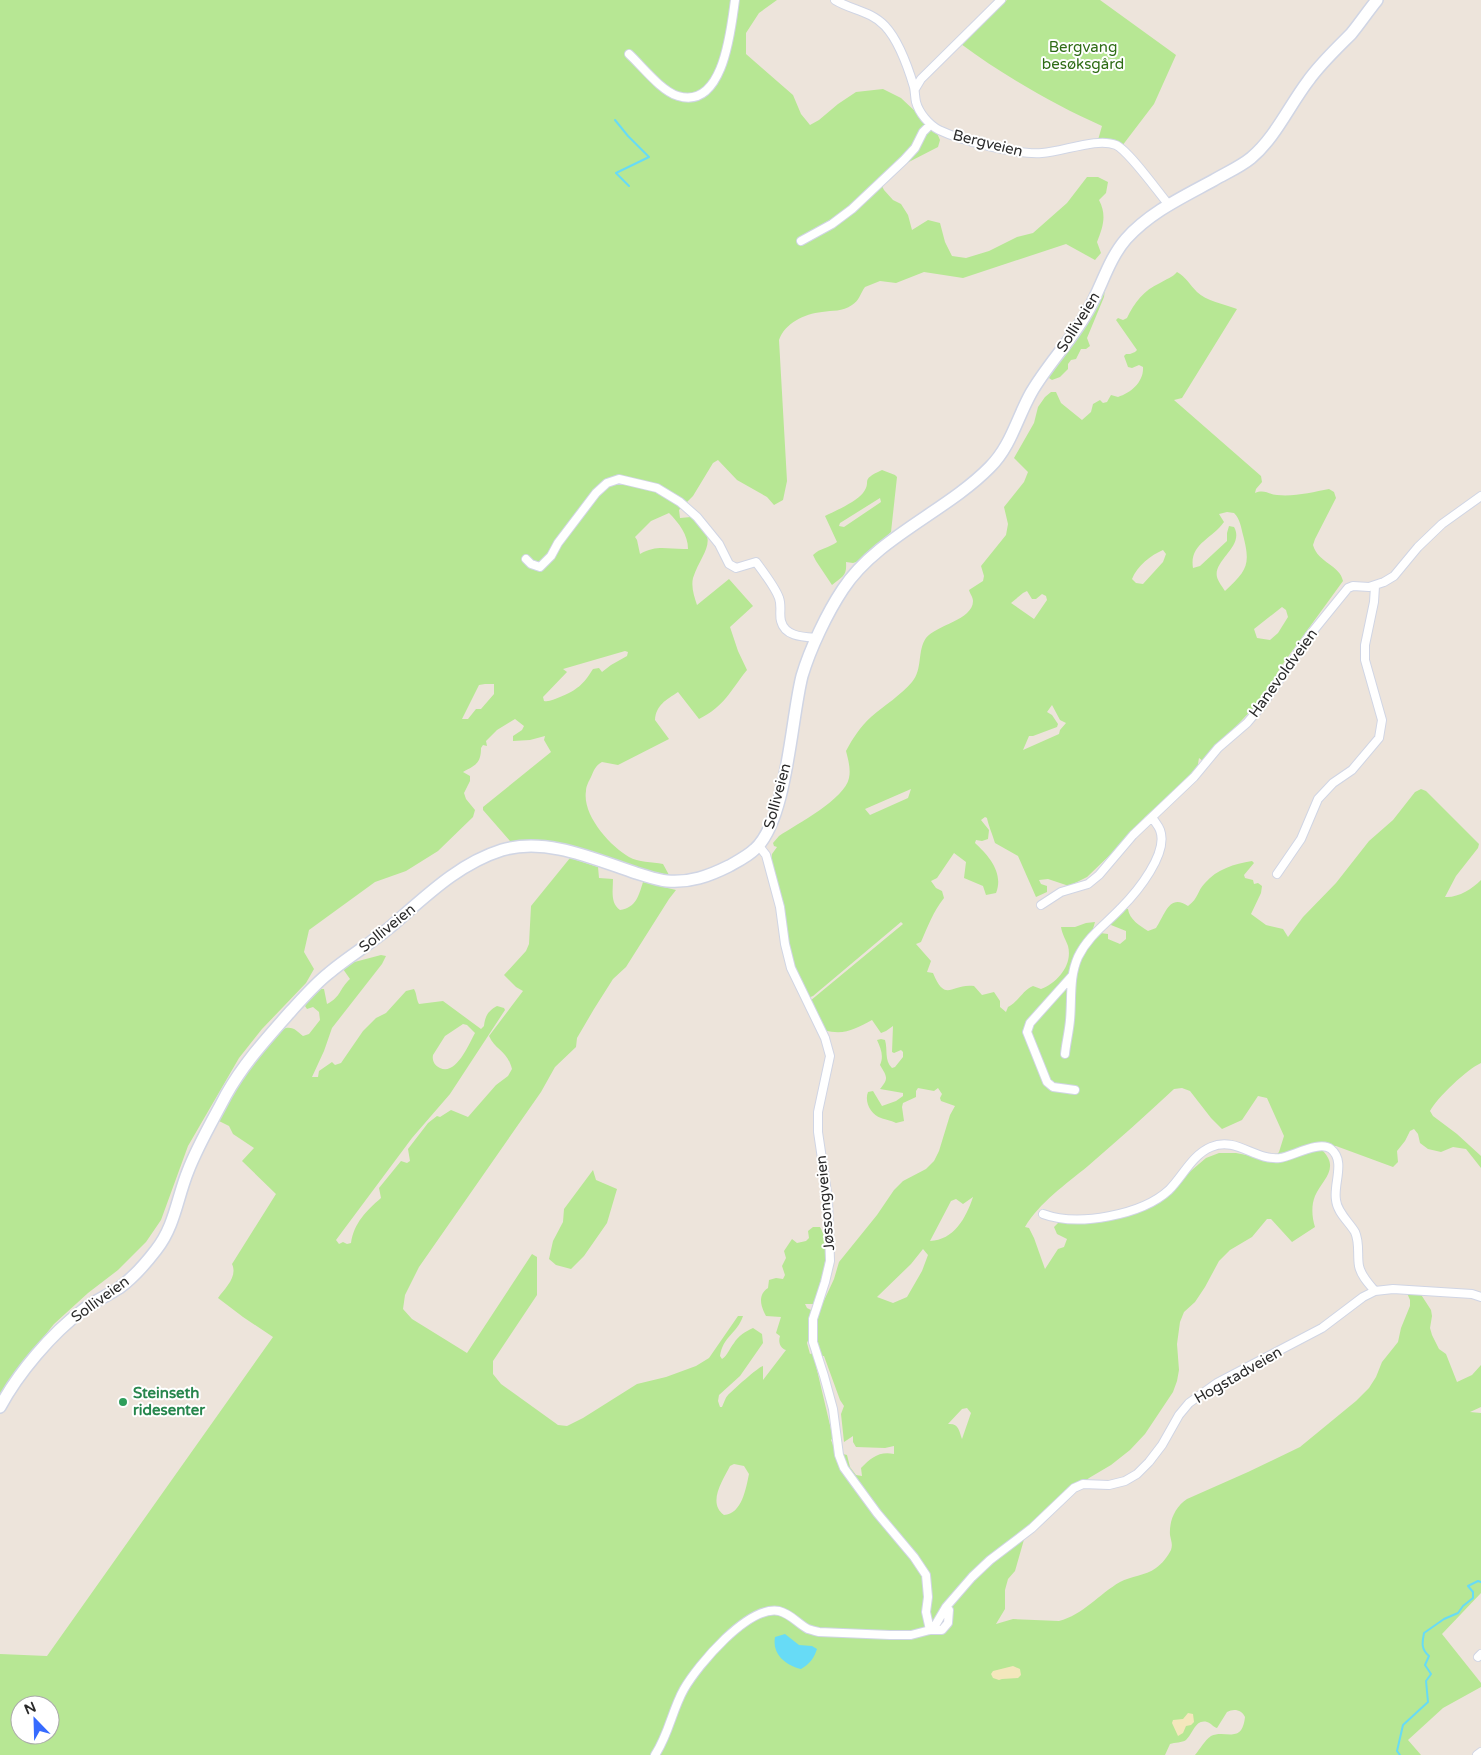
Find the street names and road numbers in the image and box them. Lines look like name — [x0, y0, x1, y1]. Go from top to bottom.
street label: Bergveien — [951, 126, 1025, 160]
street label: Solliveien — [1053, 289, 1103, 355]
street label: Hanevoldveien — [1245, 625, 1321, 721]
street label: Solliveien — [760, 761, 794, 831]
street label: Solliveien — [355, 900, 419, 956]
street label: Jøssongveien — [812, 1154, 838, 1252]
street label: Solliveien — [68, 1272, 132, 1326]
street label: Hogstadveien — [1191, 1343, 1285, 1407]

